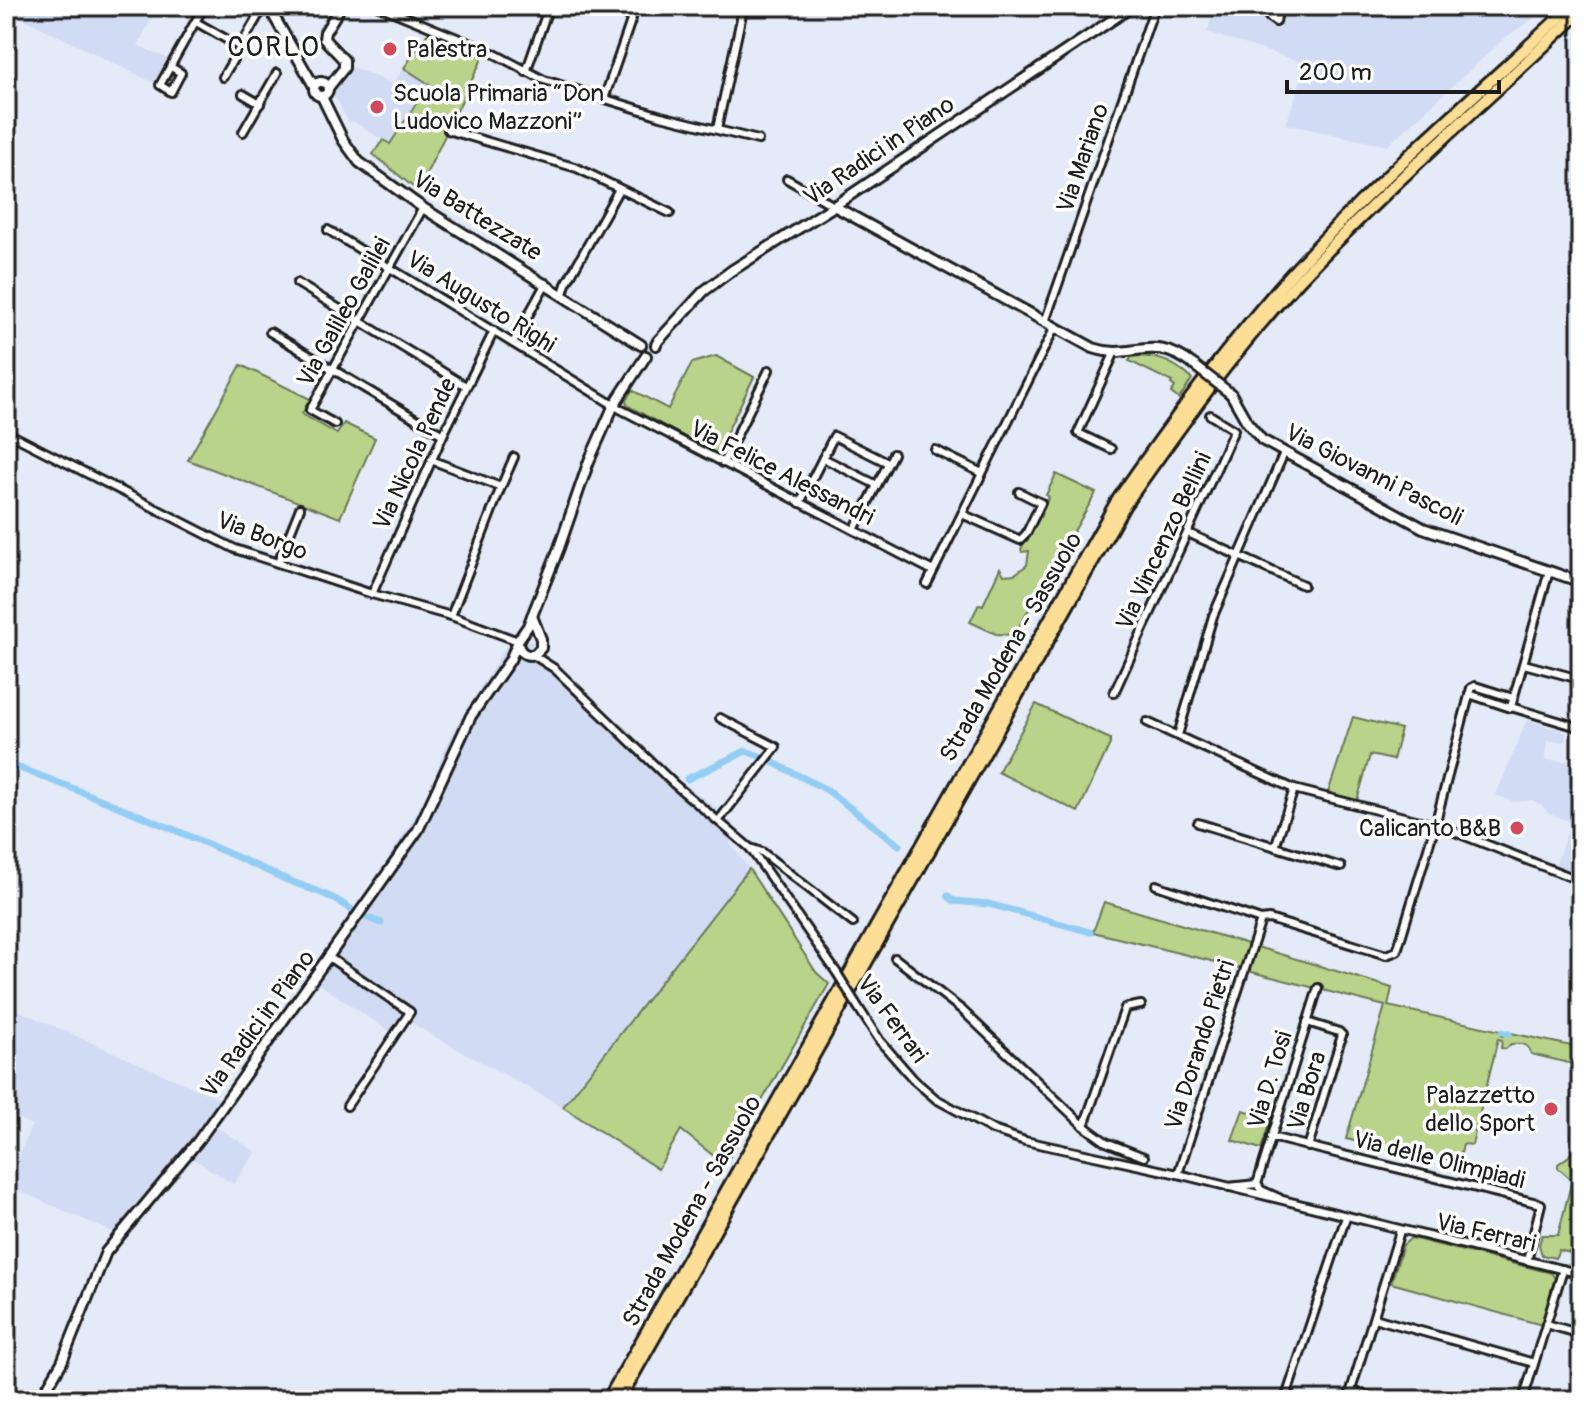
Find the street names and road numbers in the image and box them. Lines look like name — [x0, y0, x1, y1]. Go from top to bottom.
street label: Via Radici in Piano — [798, 90, 960, 212]
street label: Via Mariano — [1051, 99, 1115, 216]
street label: Via Battezzate — [407, 165, 547, 267]
street label: Via Galileo Galilei — [291, 232, 397, 392]
street label: Via Augusto Righi — [401, 245, 561, 359]
street label: Via Nicola Pende — [367, 373, 463, 535]
street label: Via Felice Alessandri — [685, 414, 879, 532]
street label: Via Giovanni Pascoli — [1280, 418, 1468, 532]
street label: Via Vincenzo Bellini — [1110, 447, 1218, 635]
street label: Via Borgo — [212, 505, 312, 567]
street label: Strada Modena - Sassuolo — [933, 527, 1089, 767]
street label: Via Radici in Piano — [195, 944, 321, 1104]
street label: Via Dorando Pietri — [1159, 956, 1241, 1134]
street label: Via Ferrari — [850, 969, 934, 1069]
street label: Via D. Tosi — [1241, 1028, 1299, 1132]
street label: Via Bora — [1281, 1048, 1333, 1134]
street label: Strada Modena - Sassuolo — [616, 1090, 768, 1332]
street label: Via delle Olimpiadi — [1350, 1125, 1528, 1195]
street label: Via Ferrari — [1433, 1207, 1539, 1259]

